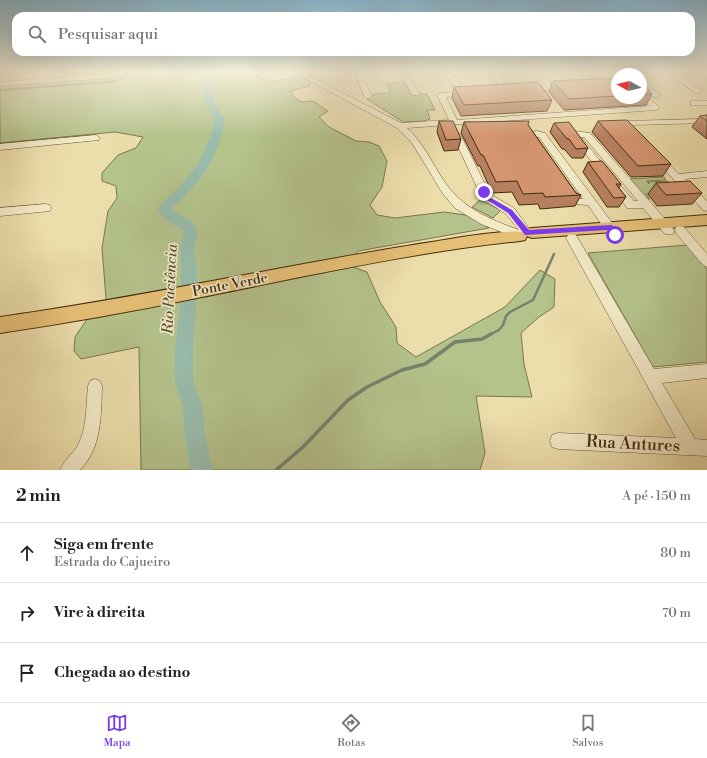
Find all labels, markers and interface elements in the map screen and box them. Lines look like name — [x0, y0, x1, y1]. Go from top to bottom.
search box — [12, 12, 695, 56]
icon: search — [26, 23, 48, 45]
text: Pesquisar aqui — [58, 25, 158, 44]
north arrow — [611, 68, 647, 104]
route end — [475, 183, 493, 201]
route start — [606, 226, 624, 244]
water label: Rio Paciência — [158, 243, 182, 336]
street label: Ponte Verde — [191, 269, 269, 301]
street label: Rua Antures — [585, 431, 681, 457]
text: 2 min — [16, 485, 61, 507]
text: A pé · 150 m — [622, 488, 691, 504]
text: Siga em frente — [54, 535, 154, 554]
icon: ahead — [16, 542, 38, 564]
text: 80 m — [660, 545, 691, 561]
text: Estrada do Cajueiro — [54, 554, 170, 570]
icon: right — [16, 602, 38, 624]
text: Vire à direita — [54, 603, 145, 622]
text: 70 m — [662, 605, 691, 621]
icon: arrive — [16, 662, 38, 684]
text: Chegada ao destino — [54, 663, 190, 682]
tab: Mapa — [103, 712, 131, 750]
tab: Rotas — [337, 712, 365, 750]
tab: Salvos — [572, 712, 604, 750]

